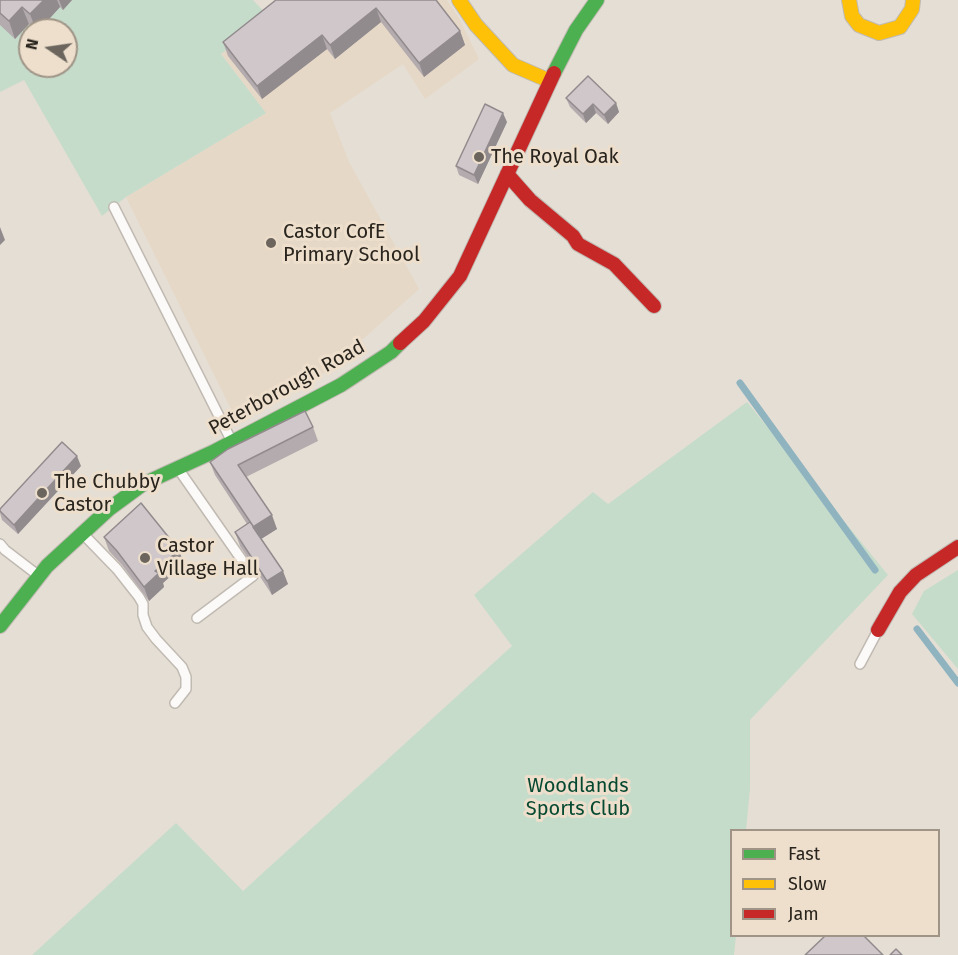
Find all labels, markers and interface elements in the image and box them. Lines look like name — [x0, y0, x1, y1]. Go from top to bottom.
north arrow — [18, 18, 78, 78]
text: N — [21, 37, 42, 52]
place label: The Royal Oak — [491, 145, 619, 169]
marker: The Royal Oak — [472, 150, 486, 164]
place label: Castor CofE Primary School — [283, 220, 420, 267]
marker: Castor CofE Primary School — [264, 236, 278, 250]
street label: Peterborough Road — [205, 335, 369, 441]
place label: The Chubby Castor — [54, 470, 160, 517]
marker: The Chubby Castor — [35, 486, 49, 500]
place label: Castor Village Hall — [157, 534, 258, 581]
marker: Castor Village Hall — [138, 551, 152, 565]
park label: Woodlands Sports Club — [526, 774, 630, 821]
legend — [730, 829, 940, 937]
text: Fast — [788, 843, 820, 865]
text: Slow — [788, 873, 826, 895]
text: Jam — [788, 903, 819, 925]

